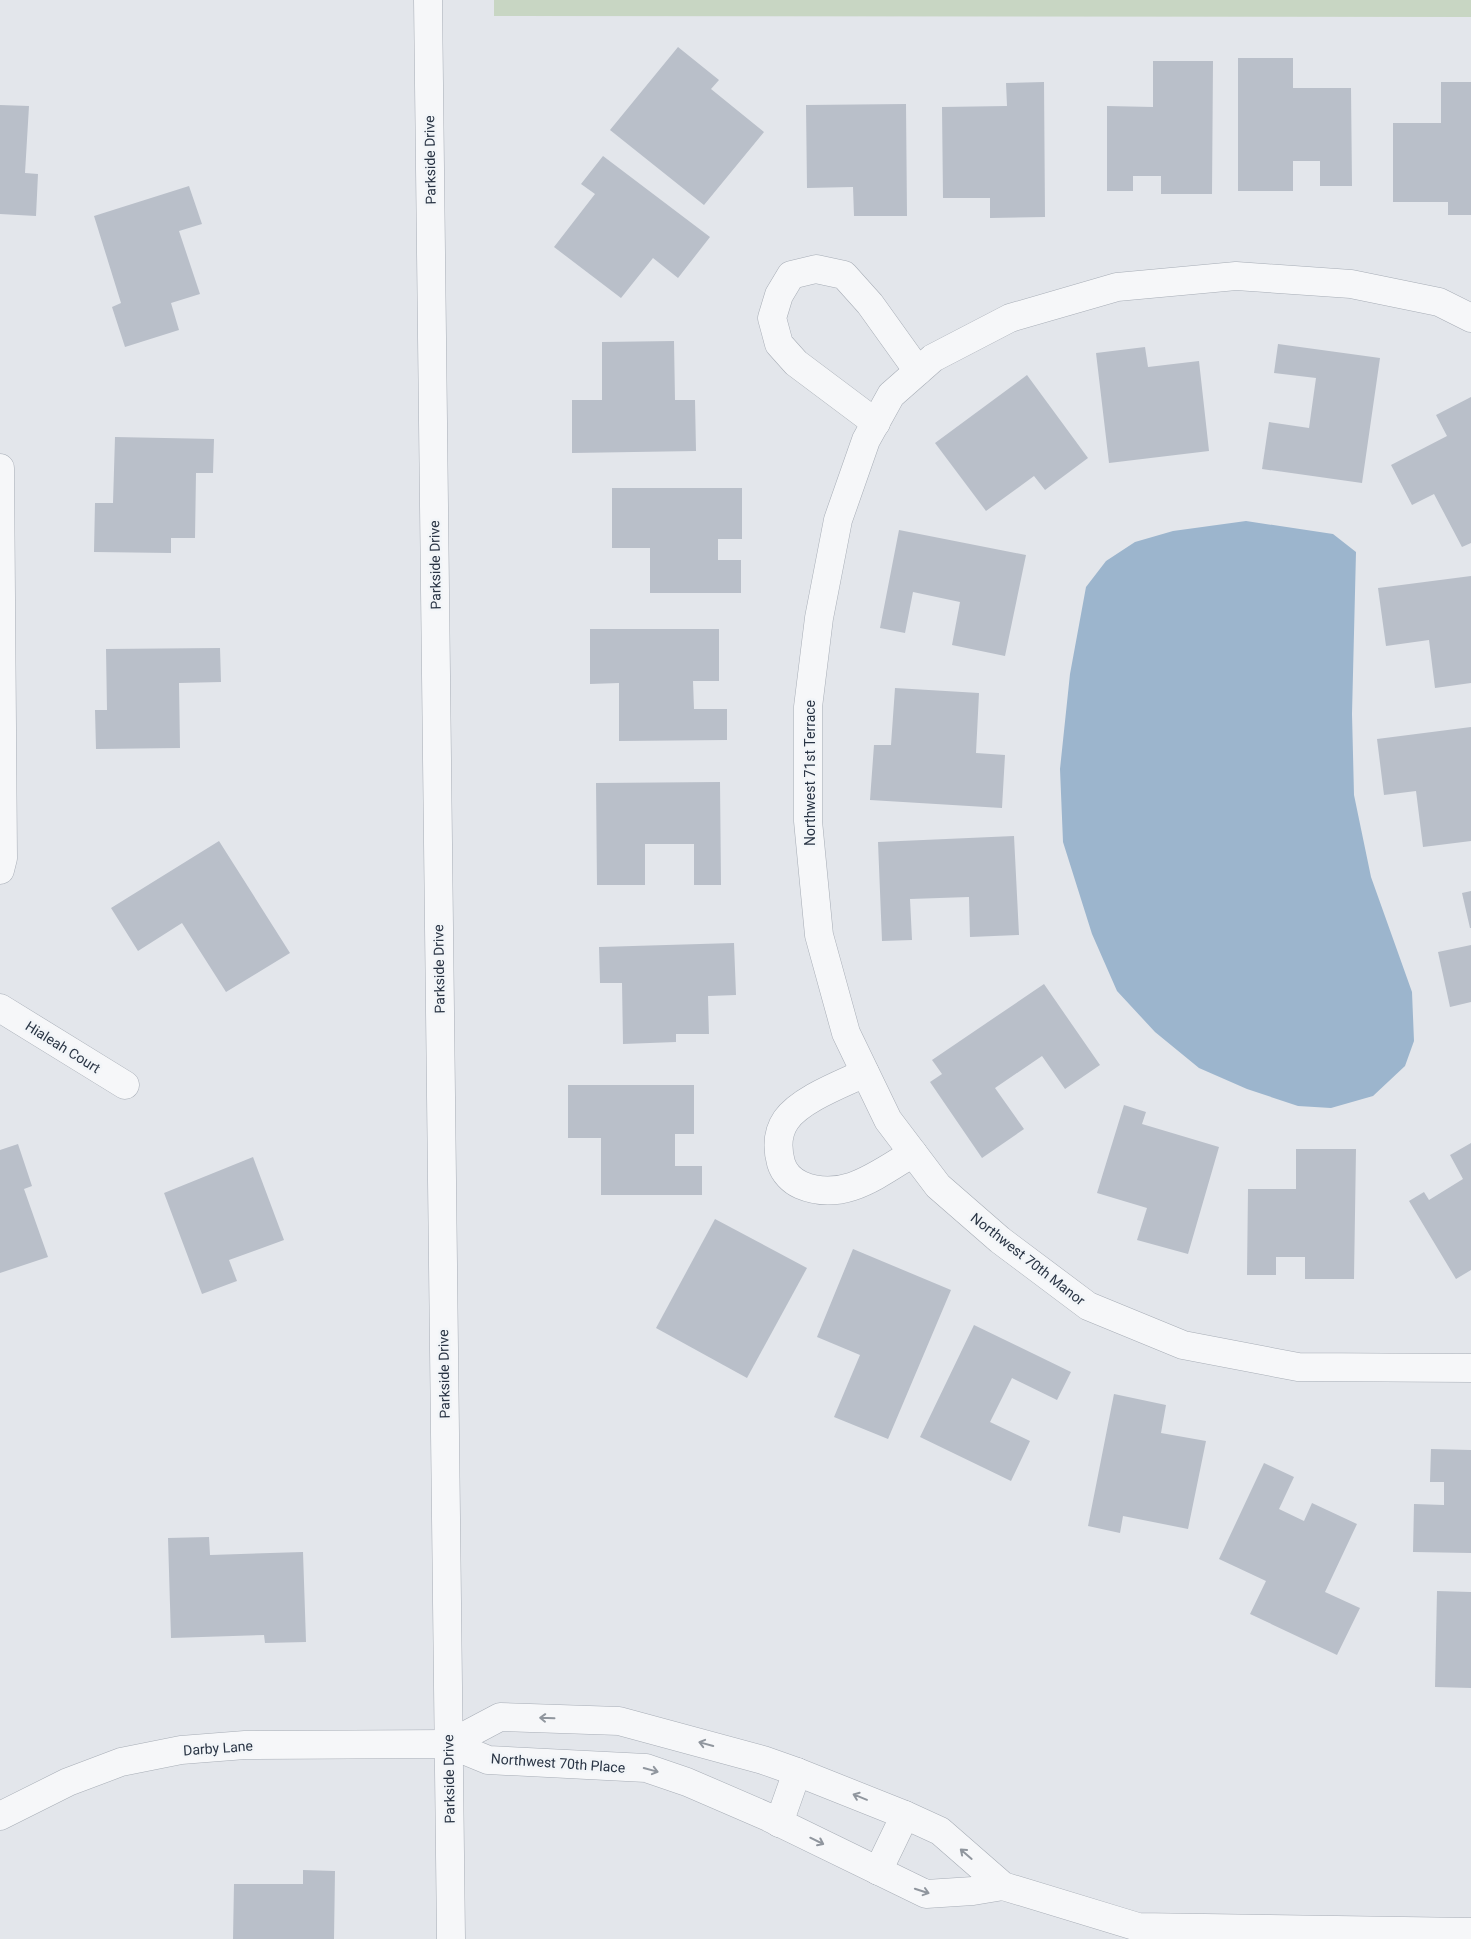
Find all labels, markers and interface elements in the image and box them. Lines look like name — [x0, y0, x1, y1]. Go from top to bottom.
street label: Parkside Drive — [421, 115, 439, 205]
street label: Parkside Drive — [426, 520, 444, 610]
street label: Northwest 71st Terrace — [802, 700, 818, 846]
street label: Parkside Drive — [430, 924, 448, 1014]
street label: Hialeah Court — [23, 1018, 104, 1077]
street label: Northwest 70th Manor — [968, 1209, 1088, 1309]
street label: Parkside Drive — [435, 1329, 453, 1419]
one-way arrow — [539, 1714, 555, 1723]
street label: Parkside Drive — [440, 1734, 458, 1824]
street label: Darby Lane — [183, 1738, 253, 1758]
one-way arrow — [699, 1739, 715, 1749]
street label: Northwest 70th Place — [490, 1750, 626, 1776]
one-way arrow — [643, 1766, 659, 1776]
one-way arrow — [853, 1791, 868, 1801]
one-way arrow — [809, 1837, 824, 1846]
one-way arrow — [960, 1848, 973, 1859]
one-way arrow — [914, 1887, 929, 1896]

